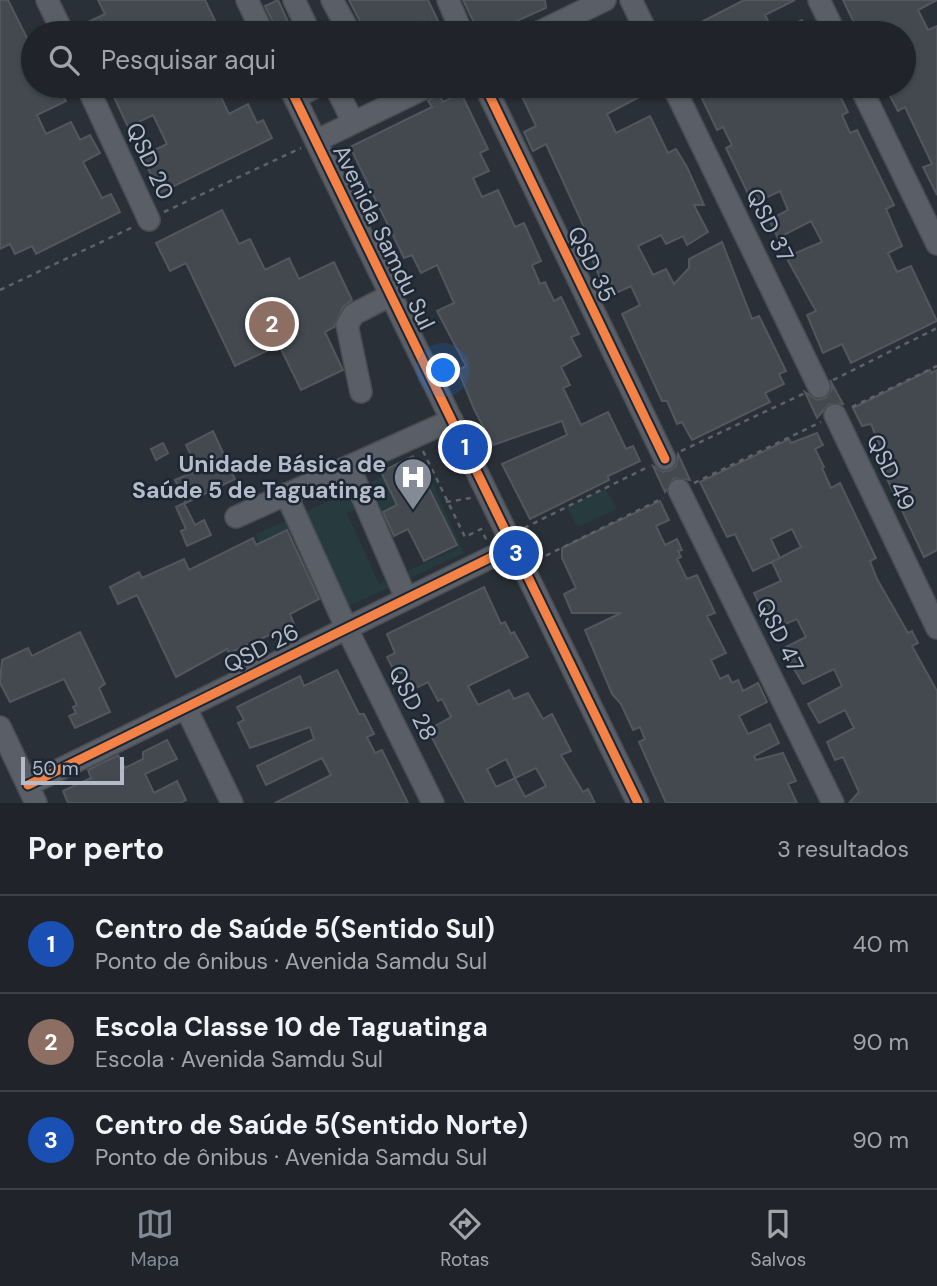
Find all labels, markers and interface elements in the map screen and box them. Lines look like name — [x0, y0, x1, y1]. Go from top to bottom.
search box — [21, 21, 916, 98]
icon: search — [45, 41, 83, 79]
text: Pesquisar aqui — [101, 43, 276, 77]
street label: QSD 20 — [119, 118, 181, 204]
street label: Avenida Samdu Sul — [326, 140, 442, 334]
street label: QSD 37 — [739, 183, 801, 267]
street label: QSD 35 — [561, 221, 623, 307]
pin: 2 — [249, 298, 295, 350]
your location — [426, 353, 460, 387]
pin: 1 — [442, 421, 488, 473]
street label: QSD 49 — [860, 429, 922, 515]
place label: Unidade Básica de Saúde 5 de Taguatinga — [132, 449, 386, 505]
hospital icon: Unidade Básica de Saúde 5 de Taguatinga — [392, 456, 434, 511]
pin: 3 — [493, 527, 539, 579]
street label: QSD 47 — [749, 593, 811, 677]
street label: QSD 26 — [218, 616, 304, 680]
street label: QSD 28 — [382, 661, 444, 745]
scale bar — [21, 754, 124, 786]
text: 50 m — [32, 756, 79, 781]
text: Por perto — [28, 829, 164, 868]
text: 3 resultados — [777, 834, 909, 864]
text: Centro de Saúde 5(Sentido Sul) — [95, 912, 495, 946]
text: 1 — [47, 929, 55, 959]
text: 40 m — [853, 929, 909, 959]
text: Ponto de ônibus · Avenida Samdu Sul — [95, 946, 487, 976]
text: Escola Classe 10 de Taguatinga — [95, 1010, 488, 1044]
text: 2 — [44, 1027, 58, 1057]
text: 90 m — [852, 1027, 909, 1057]
text: Escola · Avenida Samdu Sul — [95, 1044, 383, 1074]
text: Centro de Saúde 5(Sentido Norte) — [95, 1108, 528, 1142]
text: 3 — [44, 1125, 58, 1155]
text: 90 m — [852, 1125, 909, 1155]
text: Ponto de ônibus · Avenida Samdu Sul — [95, 1142, 487, 1172]
tab: Mapa — [131, 1205, 179, 1272]
tab: Rotas — [440, 1205, 489, 1272]
tab: Salvos — [750, 1205, 806, 1272]

